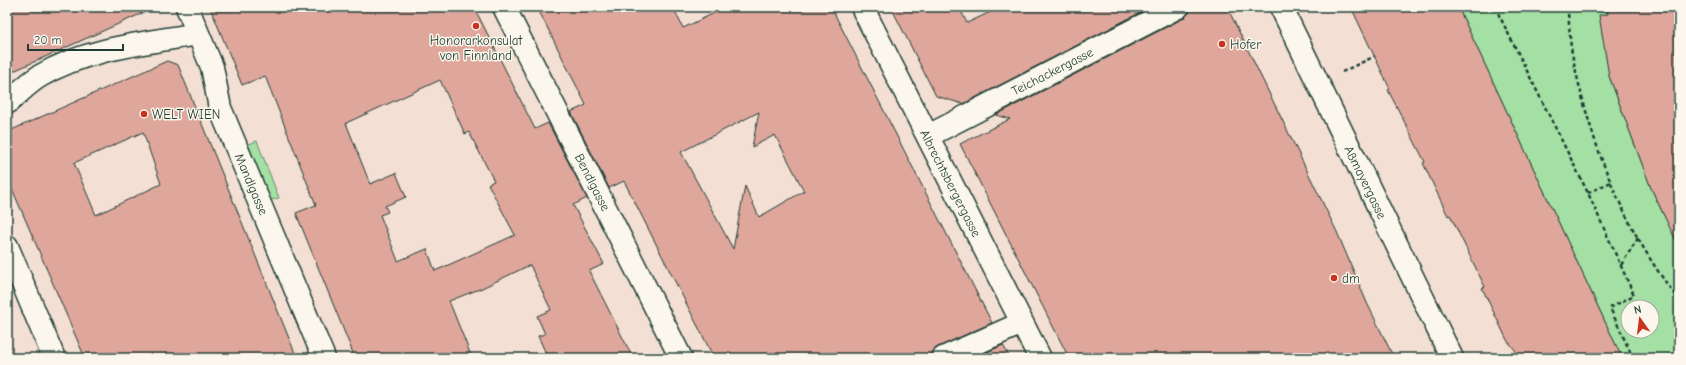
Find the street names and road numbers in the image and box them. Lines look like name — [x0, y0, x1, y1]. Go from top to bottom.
street label: Teichackergasse — [1009, 44, 1096, 98]
street label: Albrechtsbergergasse — [917, 127, 984, 240]
street label: Aßmayergasse — [1341, 143, 1390, 222]
street label: Mandlgasse — [232, 151, 271, 218]
street label: Bendlgasse — [572, 151, 614, 214]

